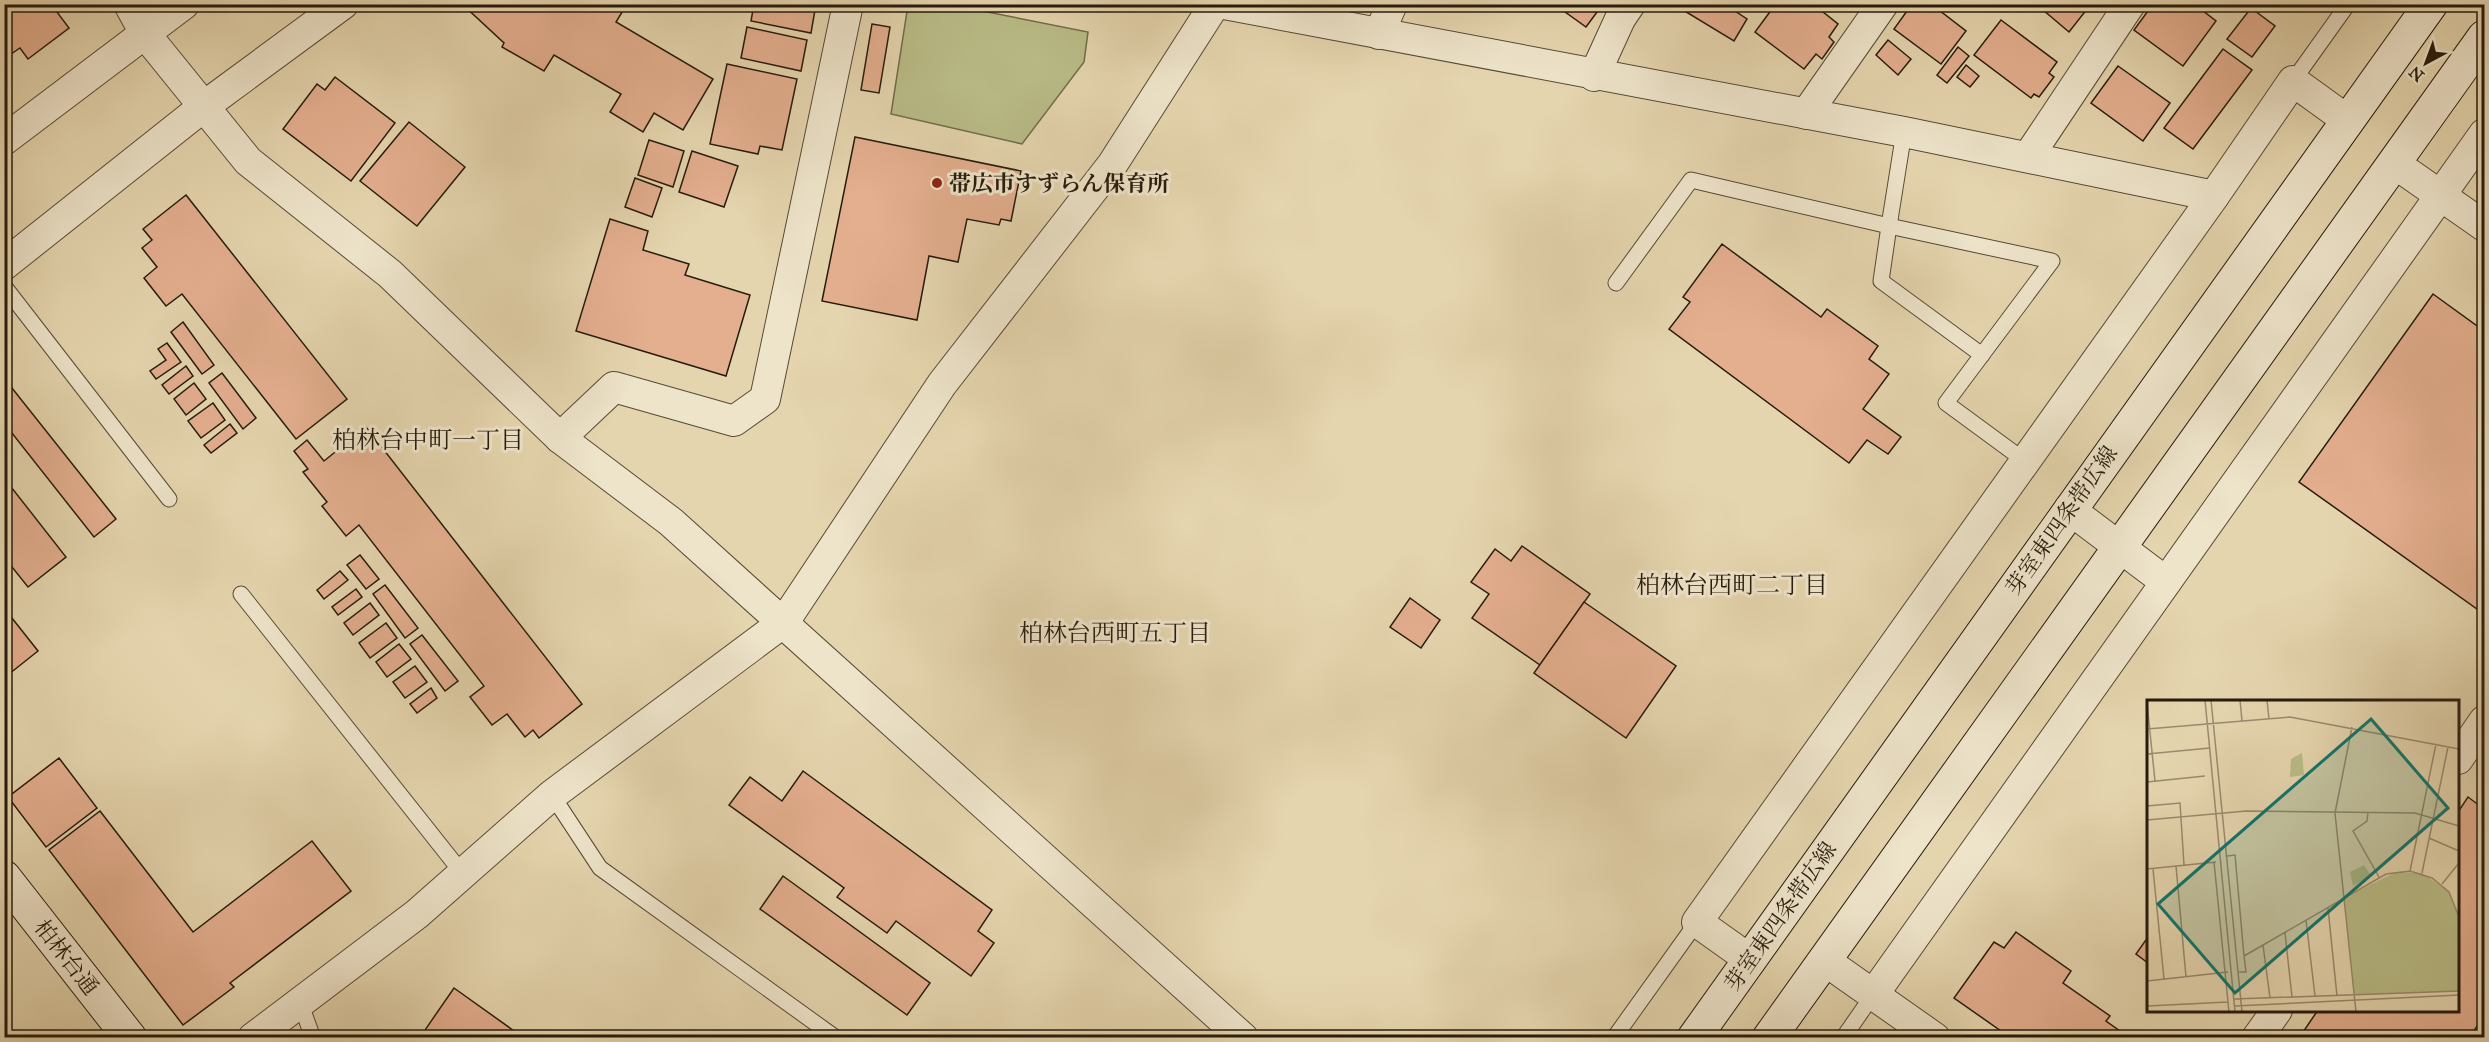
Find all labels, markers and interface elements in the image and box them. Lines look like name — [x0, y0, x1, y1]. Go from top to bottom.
north arrow — [2396, 33, 2456, 93]
text: N — [2405, 62, 2428, 86]
place label: 帯広市すずらん保育所 — [949, 170, 1169, 197]
marker: 帯広市すずらん保育所 — [930, 176, 944, 190]
district label: 柏林台中町一丁目 — [332, 425, 524, 455]
street label: 芽室東四条帯広線 — [2000, 440, 2123, 600]
district label: 柏林台西町二丁目 — [1636, 570, 1828, 600]
district label: 柏林台西町五丁目 — [1019, 618, 1211, 648]
inset map — [2147, 700, 2459, 1012]
street label: 芽室東四条帯広線 — [1719, 836, 1842, 996]
street label: 柏林台通 — [29, 914, 104, 1000]

